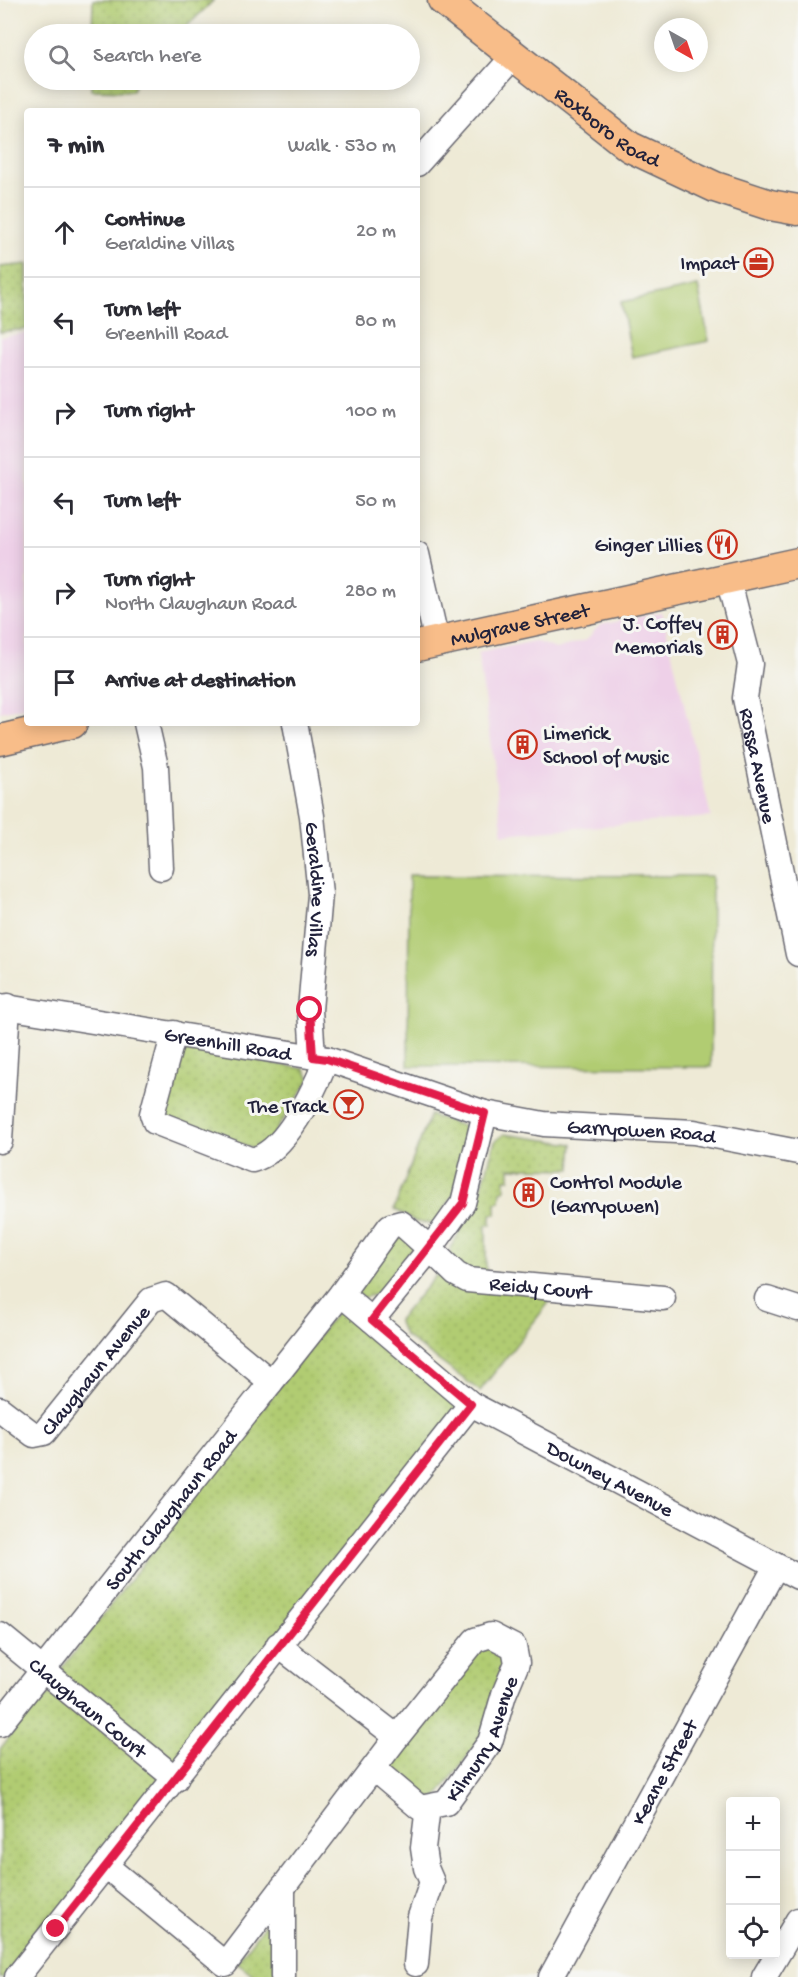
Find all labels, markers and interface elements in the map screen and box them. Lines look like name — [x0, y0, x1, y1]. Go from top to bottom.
north arrow — [654, 18, 708, 72]
search box — [24, 24, 420, 90]
icon: search — [45, 41, 78, 74]
text: Search here — [93, 44, 201, 70]
street label: Roxboro Road — [548, 83, 665, 176]
text: 7 min — [48, 132, 104, 163]
text: Walk · 530 m — [288, 136, 396, 159]
text: Continue — [105, 208, 185, 234]
icon: ahead — [48, 216, 81, 249]
text: 20 m — [356, 221, 396, 244]
text: Geraldine Villas — [105, 234, 234, 257]
office icon: Impact — [743, 246, 775, 278]
place label: Impact — [680, 253, 740, 278]
text: Turn left — [105, 298, 179, 324]
icon: left — [48, 306, 81, 339]
text: 80 m — [355, 311, 396, 334]
text: Greenhill Road — [105, 324, 227, 347]
icon: right — [48, 396, 81, 429]
text: Turn right — [105, 399, 193, 425]
text: 100 m — [346, 401, 396, 424]
icon: left — [48, 486, 81, 519]
text: Turn left — [105, 489, 179, 515]
text: 50 m — [355, 491, 396, 514]
restaurant icon: Ginger Lillies — [707, 528, 739, 560]
place label: Ginger Lillies — [594, 535, 703, 560]
text: Turn right — [105, 568, 193, 594]
icon: right — [48, 576, 81, 609]
text: 280 m — [345, 581, 396, 604]
text: North Claughaun Road — [105, 594, 295, 617]
street label: Mulgrave Street — [449, 599, 594, 654]
place label: J. Coffey Memorials — [615, 613, 703, 662]
building icon: J. Coffey Memorials — [707, 618, 739, 650]
icon: arrive — [48, 666, 81, 699]
text: Arrive at destination — [105, 669, 295, 695]
street label: Rossa Avenue — [731, 706, 780, 827]
place label: Limerick School of Music — [543, 723, 670, 772]
building icon: Limerick School of Music — [506, 728, 538, 760]
street label: Geraldine Villas — [297, 821, 329, 959]
route start — [296, 996, 322, 1022]
street label: Greenhill Road — [162, 1024, 294, 1069]
bar icon: The Track — [332, 1089, 364, 1121]
place label: The Track — [247, 1096, 330, 1121]
street label: Garryowen Road — [566, 1116, 719, 1152]
place label: Control Module (Garryowen) — [550, 1172, 683, 1221]
building icon: Control Module (Garryowen) — [513, 1177, 545, 1209]
street label: Reidy Court — [488, 1273, 595, 1308]
street label: Claughaun Avenue — [37, 1301, 158, 1442]
street label: South Claughaun Road — [102, 1425, 246, 1597]
street label: Downey Avenue — [539, 1436, 678, 1525]
street label: Claughaun Court — [22, 1654, 152, 1767]
street label: Kilmurry Avenue — [442, 1672, 527, 1808]
street label: Keane Street — [628, 1714, 706, 1830]
map controls — [726, 1797, 780, 1959]
button: + — [726, 1797, 780, 1851]
button: − — [726, 1851, 780, 1905]
button: locate — [726, 1905, 780, 1959]
route end — [42, 1915, 68, 1941]

